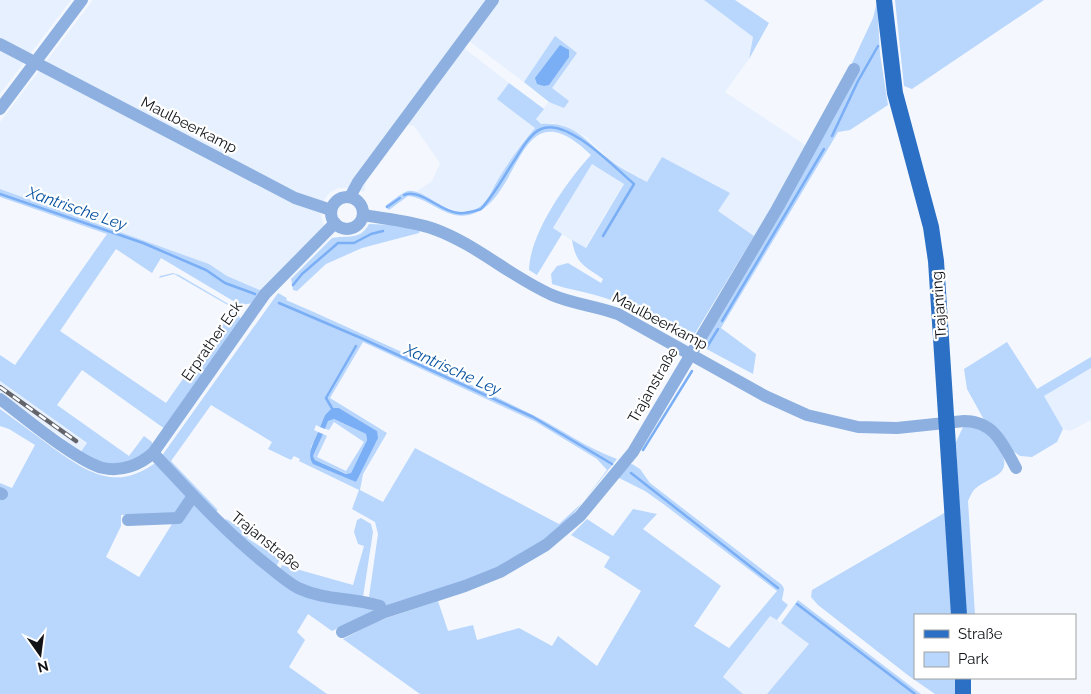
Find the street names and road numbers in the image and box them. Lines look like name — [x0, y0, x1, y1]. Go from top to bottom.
street label: Maulbeerkamp — [138, 93, 240, 157]
street label: Trajanring — [928, 270, 950, 340]
street label: Maulbeerkamp — [609, 288, 711, 354]
street label: Erprather Eck — [178, 298, 246, 384]
street label: Trajanstraße — [624, 344, 682, 426]
street label: Trajanstraße — [228, 507, 305, 575]

